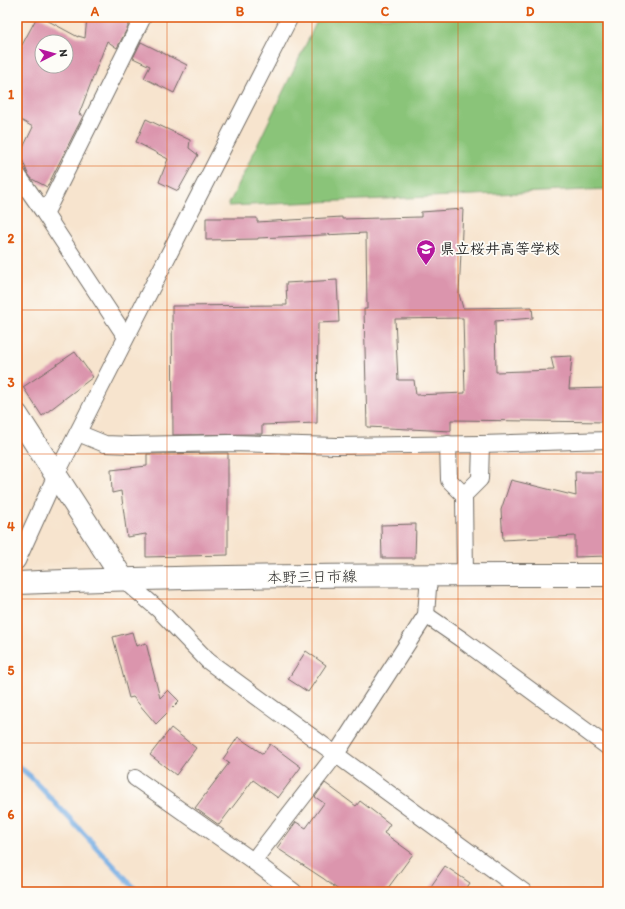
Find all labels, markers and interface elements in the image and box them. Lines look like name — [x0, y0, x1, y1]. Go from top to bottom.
text: A — [90, 4, 100, 19]
text: B — [236, 4, 245, 19]
text: C — [381, 4, 390, 19]
text: D — [526, 4, 535, 19]
north arrow — [34, 34, 74, 74]
text: N — [57, 49, 70, 57]
text: 1 — [8, 87, 14, 102]
text: 2 — [8, 231, 15, 246]
school or university icon: 県立桜井高等学校 — [415, 238, 437, 266]
place label: 県立桜井高等学校 — [440, 240, 560, 258]
text: 3 — [7, 375, 15, 390]
text: 4 — [7, 519, 15, 534]
street label: 本野三日市線 — [267, 567, 357, 587]
text: 5 — [8, 663, 15, 678]
text: 6 — [8, 807, 15, 822]

